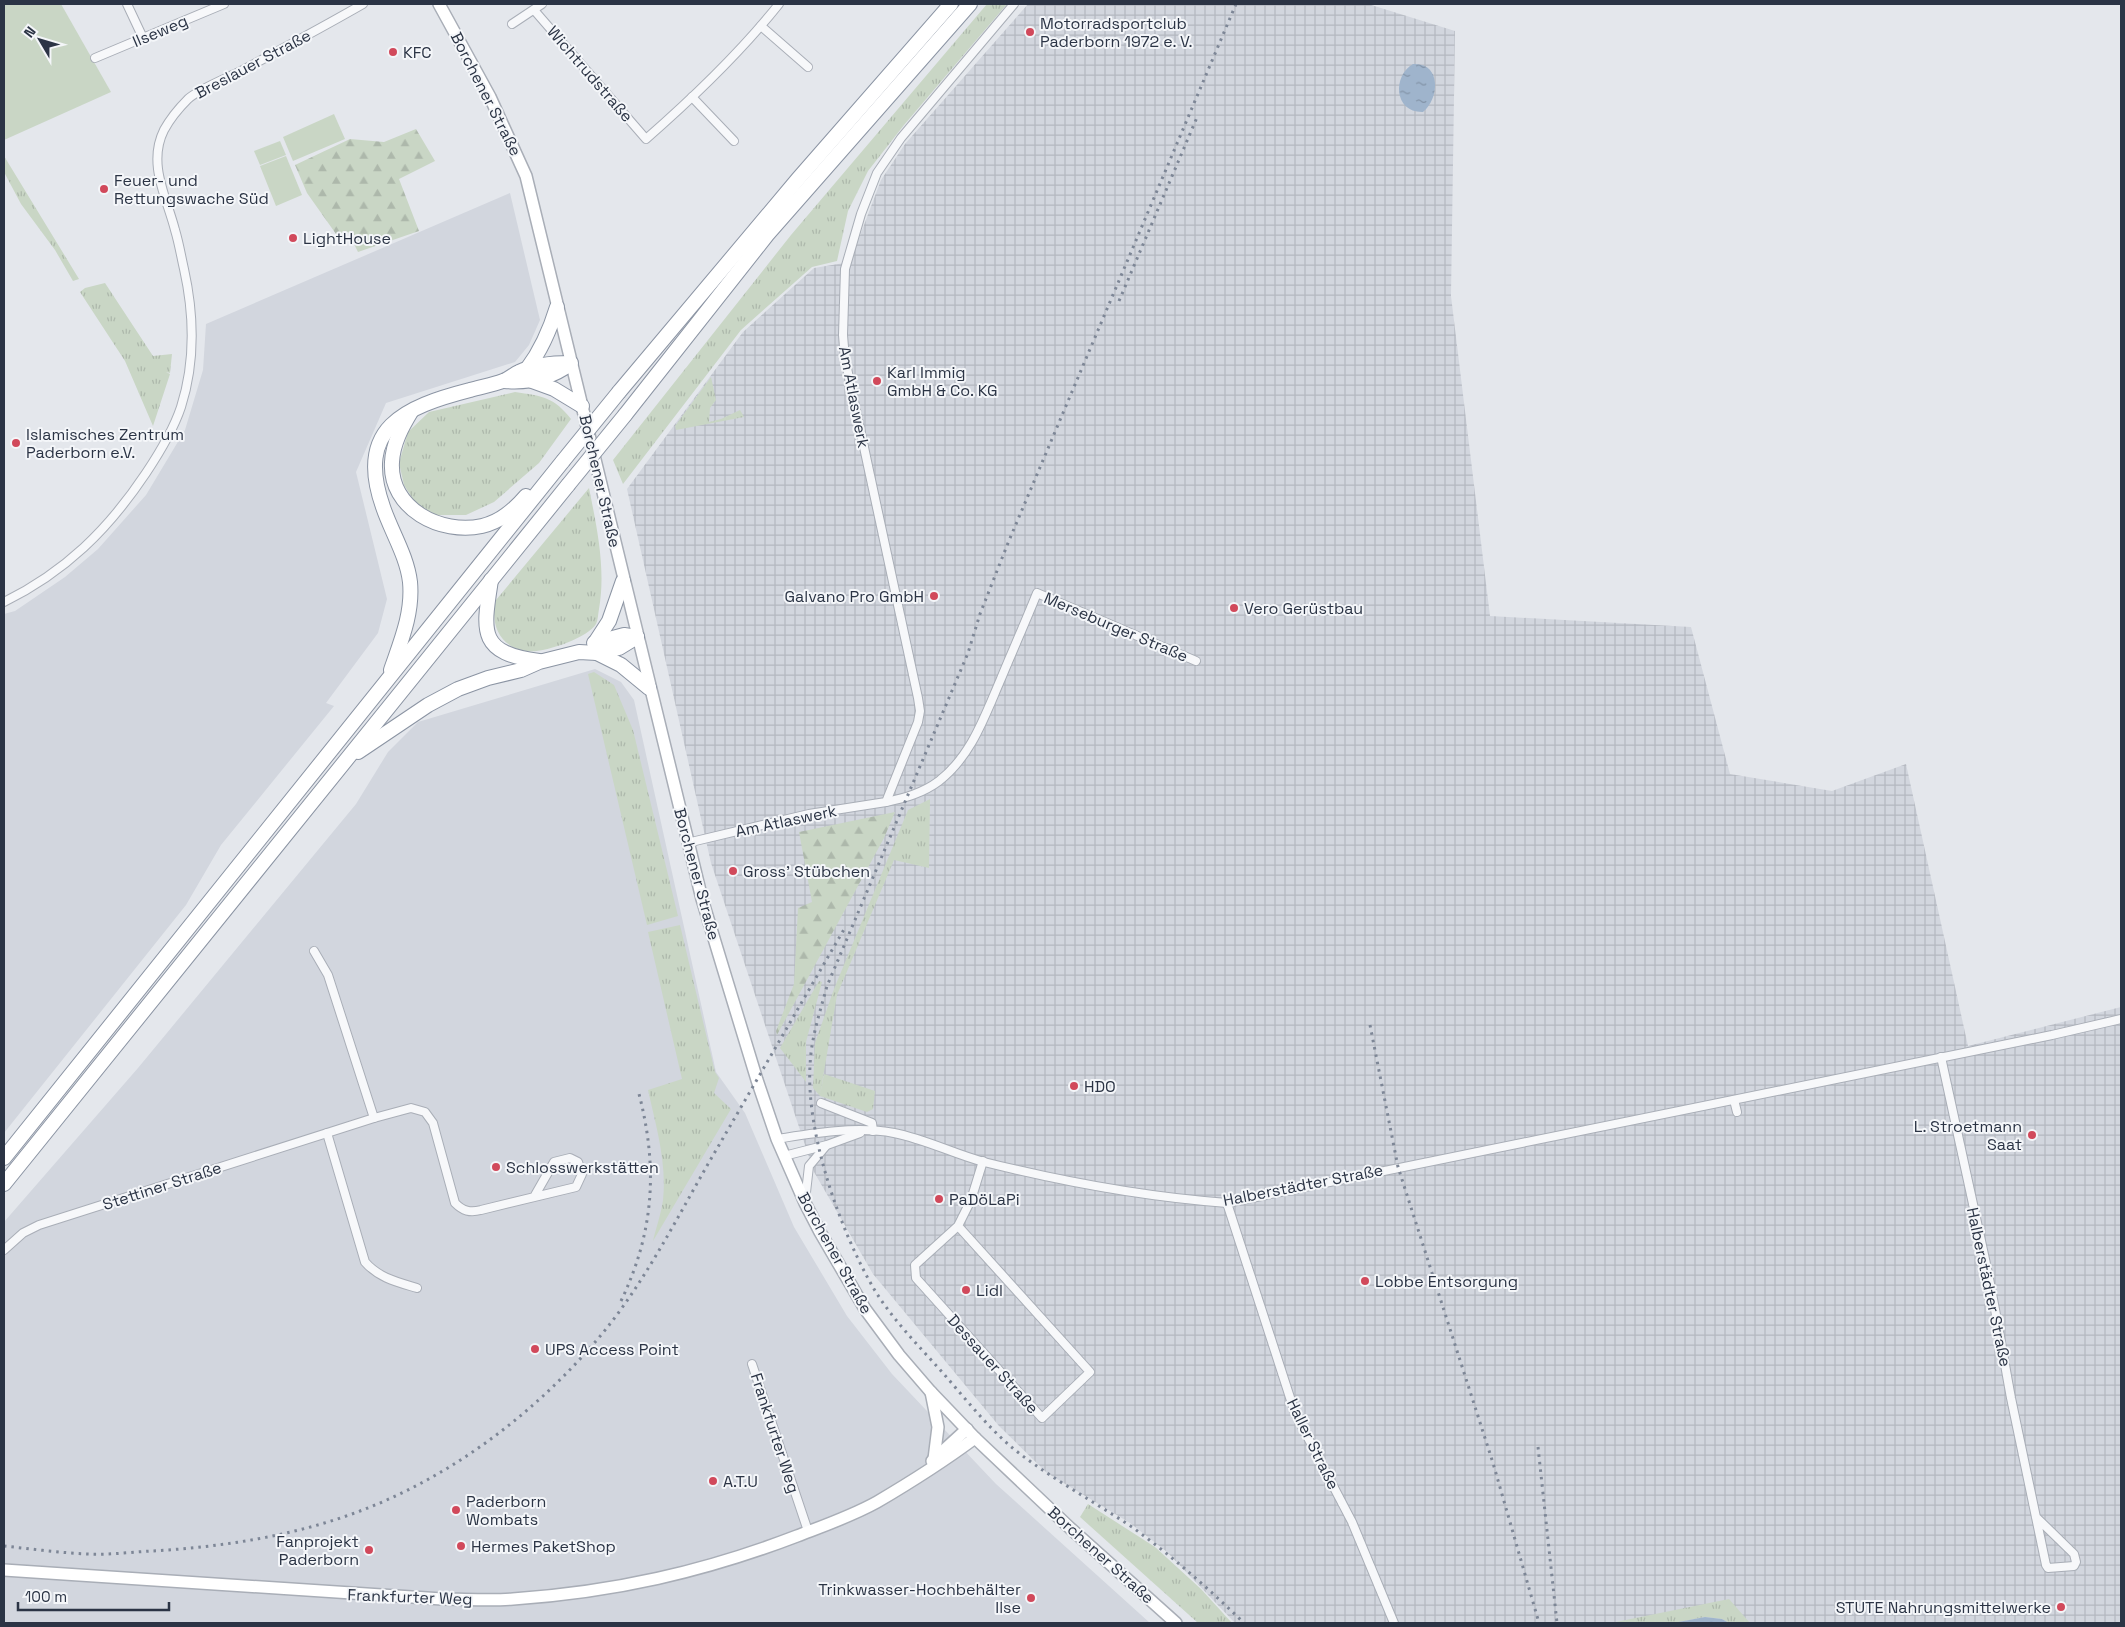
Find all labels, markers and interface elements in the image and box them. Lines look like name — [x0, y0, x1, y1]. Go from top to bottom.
street label: Ilseweg — [129, 10, 191, 52]
place label: Motorradsportclub Paderborn 1972 e. V. — [1040, 13, 1193, 52]
north arrow — [15, 15, 65, 65]
street label: Wichtrudstraße — [542, 22, 638, 126]
text: N — [20, 23, 40, 41]
street label: Breslauer Straße — [191, 25, 315, 103]
marker: Motorradsportclub Paderborn 1972 e. V. — [1024, 26, 1036, 38]
street label: Borchener Straße — [446, 29, 526, 159]
place label: KFC — [403, 42, 432, 63]
marker: KFC — [387, 46, 399, 58]
place label: Feuer- und Rettungswache Süd — [114, 170, 269, 209]
marker: Feuer- und Rettungswache Süd — [98, 183, 110, 195]
place label: LightHouse — [303, 228, 391, 249]
marker: LightHouse — [287, 232, 299, 244]
street label: Am Atlaswerk — [834, 344, 874, 450]
place label: Karl Immig GmbH & Co. KG — [887, 362, 998, 401]
marker: Karl Immig GmbH & Co. KG — [871, 375, 883, 387]
street label: Borchener Straße — [574, 412, 626, 550]
place label: Islamisches Zentrum Paderborn e.V. — [26, 424, 184, 463]
marker: Islamisches Zentrum Paderborn e.V. — [10, 437, 22, 449]
place label: Galvano Pro GmbH — [784, 586, 924, 607]
street label: Merseburger Straße — [1041, 587, 1191, 667]
marker: Galvano Pro GmbH — [928, 590, 940, 602]
place label: Vero Gerüstbau — [1244, 598, 1363, 619]
marker: Vero Gerüstbau — [1228, 602, 1240, 614]
street label: Am Atlaswerk — [733, 800, 839, 842]
street label: Borchener Straße — [669, 806, 725, 942]
place label: Gross' Stübchen — [743, 861, 870, 882]
marker: Gross' Stübchen — [727, 865, 739, 877]
place label: HDO — [1084, 1076, 1116, 1097]
marker: HDO — [1068, 1080, 1080, 1092]
place label: L. Stroetmann Saat — [1914, 1116, 2022, 1155]
marker: L. Stroetmann Saat — [2026, 1129, 2038, 1141]
street label: Stettiner Straße — [100, 1157, 224, 1215]
place label: Schlosswerkstätten — [506, 1157, 659, 1178]
street label: Halberstädter Straße — [1221, 1159, 1385, 1211]
marker: Schlosswerkstätten — [490, 1161, 502, 1173]
street label: Borchener Straße — [793, 1188, 877, 1318]
place label: PaDöLaPi — [949, 1189, 1020, 1210]
marker: PaDöLaPi — [933, 1193, 945, 1205]
street label: Halberstädter Straße — [1962, 1205, 2016, 1369]
place label: Lobbe Entsorgung — [1375, 1271, 1518, 1292]
marker: Lobbe Entsorgung — [1359, 1275, 1371, 1287]
place label: Lidl — [976, 1280, 1003, 1301]
marker: Lidl — [960, 1284, 972, 1296]
street label: Dessauer Straße — [943, 1310, 1043, 1418]
place label: UPS Access Point — [545, 1339, 679, 1360]
marker: UPS Access Point — [529, 1343, 541, 1355]
street label: Frankfurter Weg — [746, 1370, 804, 1496]
street label: Haller Straße — [1282, 1395, 1344, 1493]
place label: A.T.U — [723, 1471, 758, 1492]
marker: A.T.U — [707, 1475, 719, 1487]
place label: Paderborn Wombats — [466, 1491, 546, 1530]
street label: Borchener Straße — [1043, 1502, 1159, 1608]
marker: Paderborn Wombats — [450, 1504, 462, 1516]
place label: Fanprojekt Paderborn — [276, 1531, 359, 1570]
place label: Hermes PaketShop — [471, 1536, 616, 1557]
marker: Hermes PaketShop — [455, 1540, 467, 1552]
marker: Fanprojekt Paderborn — [363, 1544, 375, 1556]
place label: Trinkwasser-Hochbehälter Ilse — [818, 1579, 1021, 1618]
scale bar — [18, 1580, 169, 1612]
street label: Frankfurter Weg — [347, 1584, 473, 1610]
text: 100 m — [25, 1587, 67, 1606]
marker: Trinkwasser-Hochbehälter Ilse — [1025, 1592, 1037, 1604]
place label: STUTE Nahrungsmittelwerke — [1836, 1597, 2051, 1618]
marker: STUTE Nahrungsmittelwerke — [2055, 1601, 2067, 1613]

